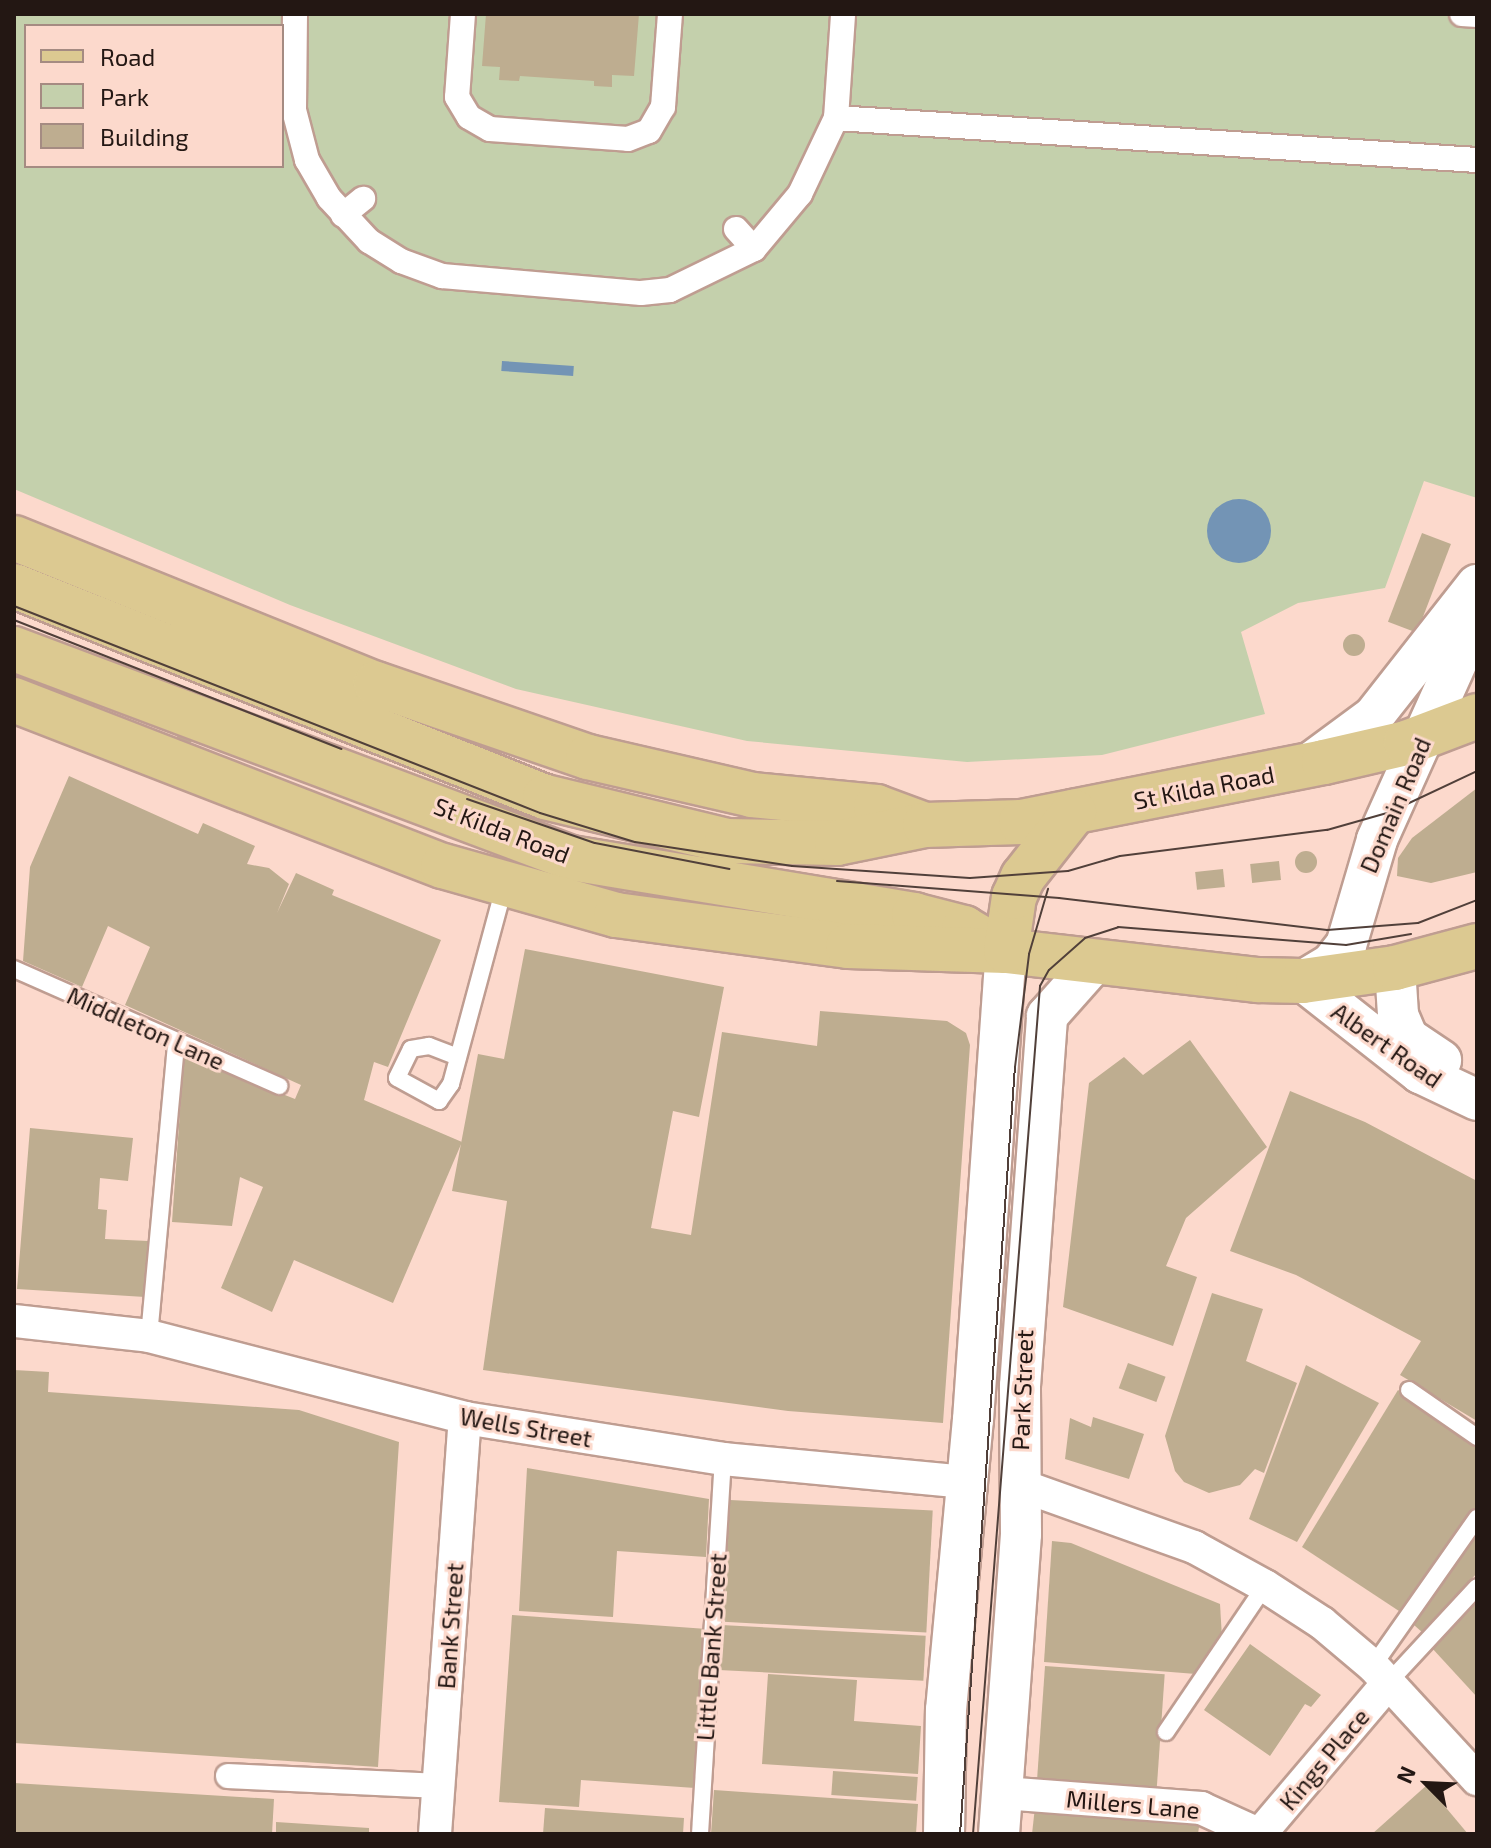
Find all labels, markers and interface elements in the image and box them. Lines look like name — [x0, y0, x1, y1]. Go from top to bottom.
legend — [24, 24, 284, 168]
text: Road — [100, 42, 155, 71]
text: Park — [100, 82, 149, 111]
text: Building — [100, 122, 189, 151]
street label: Domain Road — [1354, 733, 1436, 877]
street label: St Kilda Road — [1131, 759, 1277, 815]
street label: St Kilda Road — [430, 791, 574, 869]
street label: Middleton Lane — [63, 980, 229, 1076]
street label: Albert Road — [1326, 996, 1448, 1094]
street label: Park Street — [1005, 1329, 1039, 1451]
street label: Wells Street — [458, 1401, 594, 1453]
street label: Little Bank Street — [690, 1552, 732, 1742]
street label: Bank Street — [431, 1562, 469, 1690]
street label: Kings Place — [1273, 1702, 1375, 1816]
north arrow — [1387, 1744, 1467, 1824]
text: N — [1390, 1762, 1420, 1787]
street label: Millers Lane — [1065, 1784, 1201, 1824]

